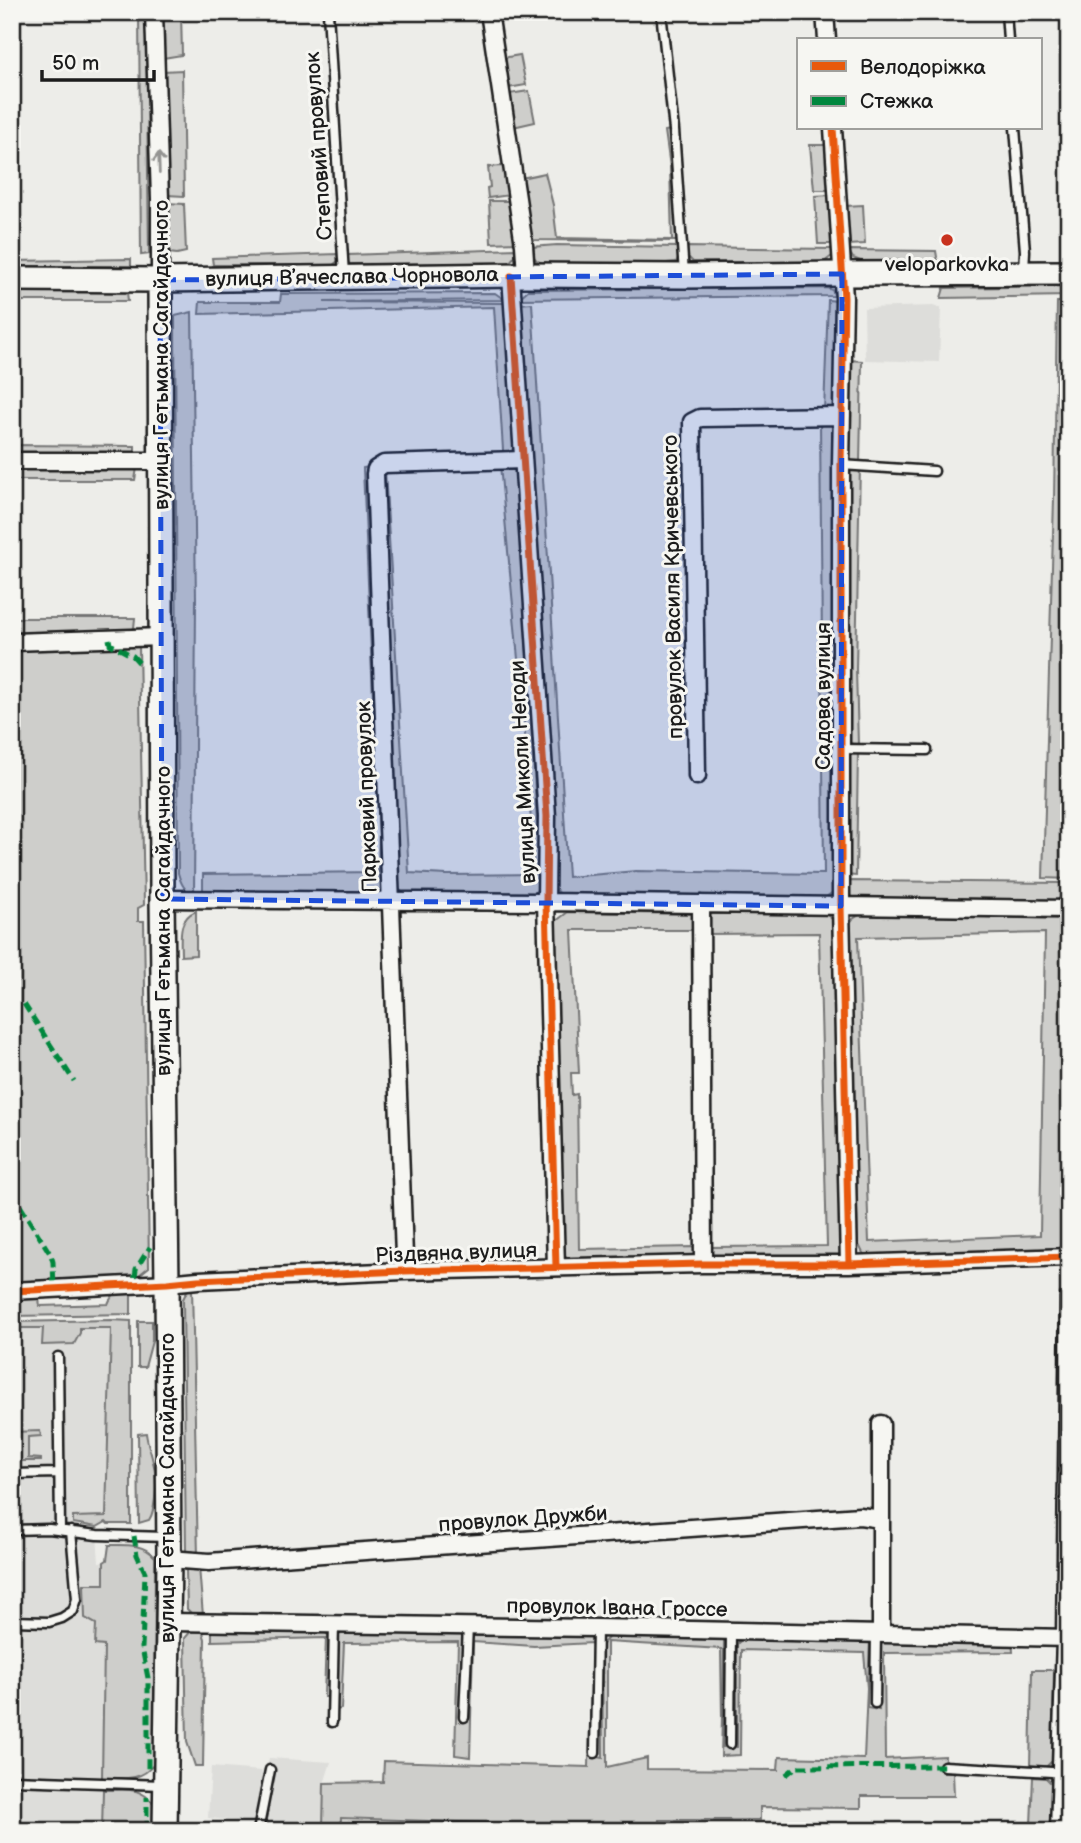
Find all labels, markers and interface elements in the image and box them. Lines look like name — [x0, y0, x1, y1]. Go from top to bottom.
scale bar — [42, 38, 154, 82]
legend — [797, 38, 1042, 130]
text: 50 m — [52, 51, 99, 76]
street label: Степовий провулок — [300, 51, 338, 241]
text: Велодоріжка — [860, 55, 987, 80]
text: Стежка — [860, 89, 934, 114]
one-way arrow — [152, 152, 165, 175]
street label: вулиця Гетьмана Сагайдачного — [149, 200, 174, 510]
marker: veloparkovka — [939, 232, 955, 248]
place label: veloparkovka — [884, 252, 1009, 277]
street label: вулиця Вʼячеслава Чорновола — [205, 262, 500, 292]
street label: провулок Василя Кричевського — [658, 435, 688, 739]
street label: Садова вулиця — [811, 622, 836, 770]
street label: вулиця Миколи Негоди — [505, 659, 541, 885]
street label: Парковий провулок — [351, 701, 383, 893]
street label: вулиця Гетьмана Сагайдачного — [151, 766, 176, 1076]
street label: Різдвяна вулиця — [374, 1238, 538, 1268]
street label: вулиця Гетьмана Сагайдачного — [155, 1333, 180, 1643]
street label: провулок Дружби — [438, 1501, 608, 1537]
street label: провулок Івана Гроссе — [506, 1594, 728, 1622]

